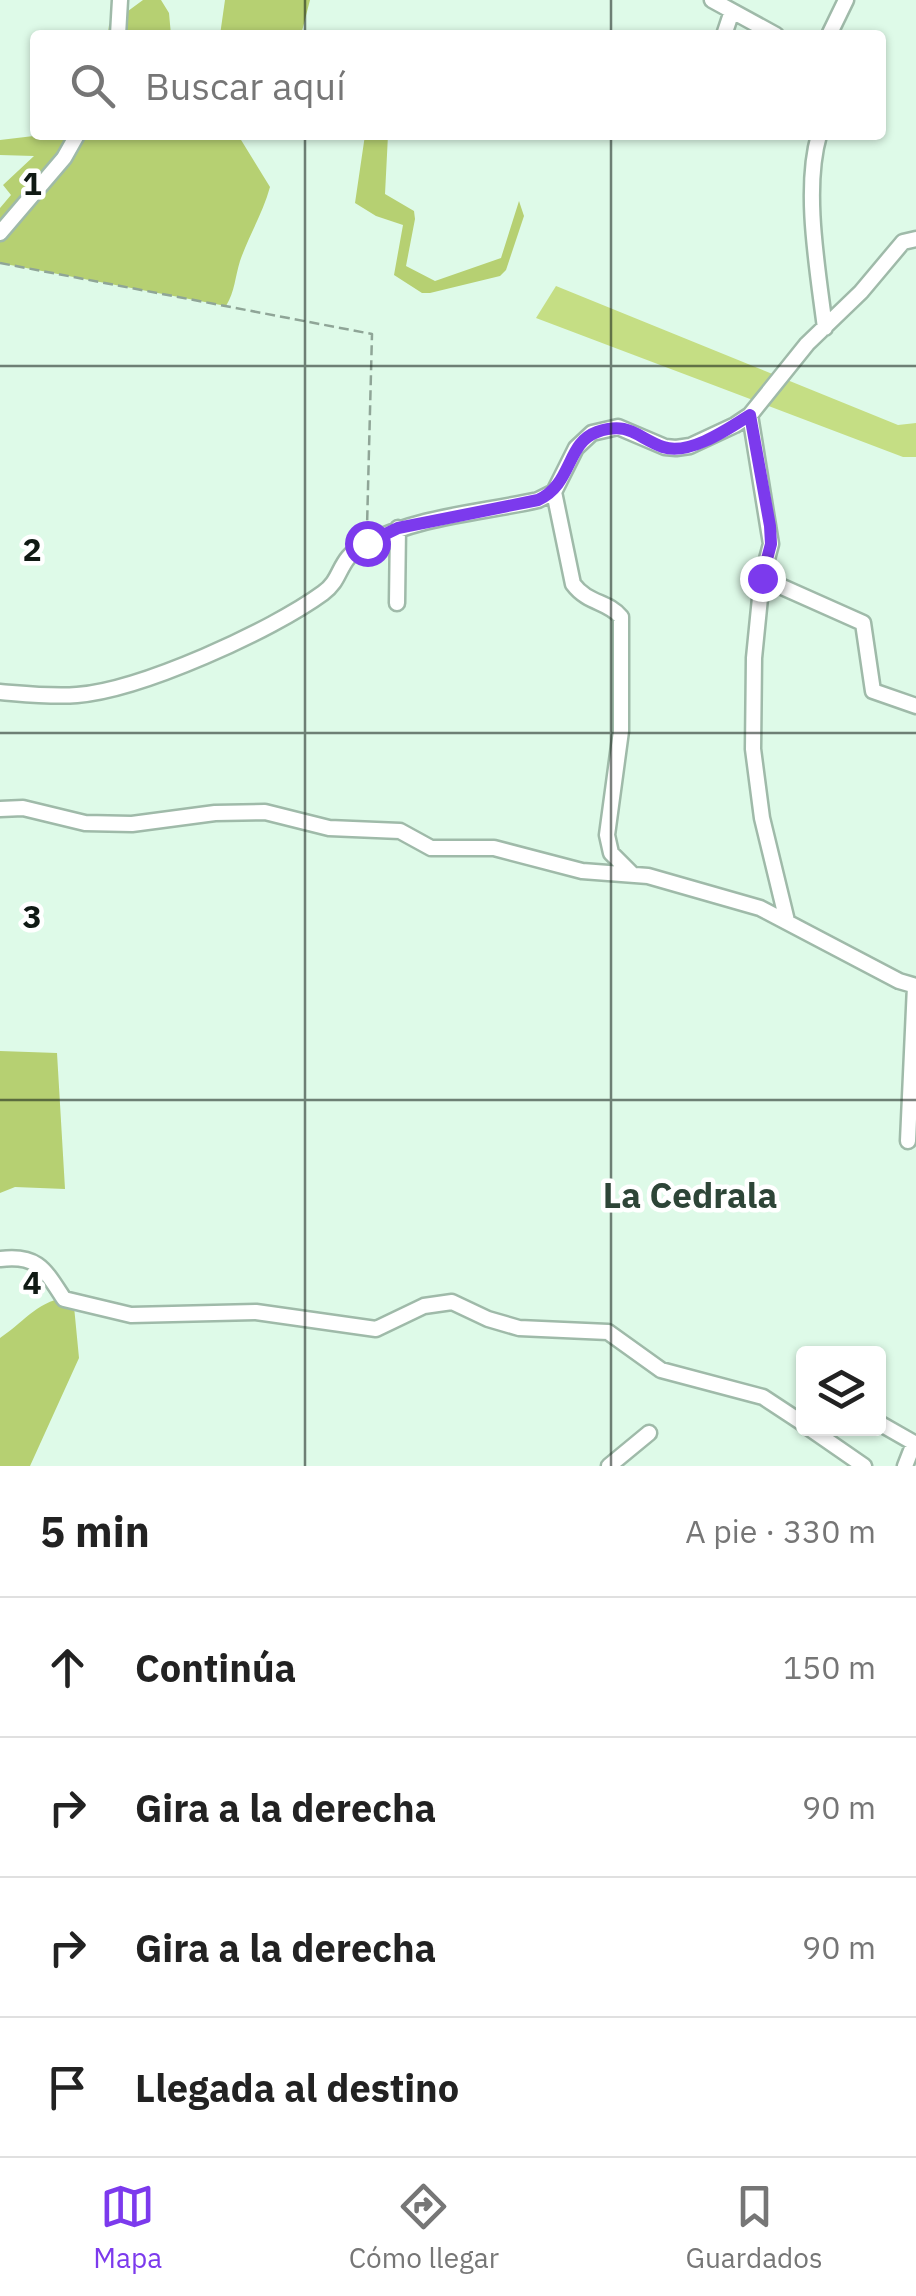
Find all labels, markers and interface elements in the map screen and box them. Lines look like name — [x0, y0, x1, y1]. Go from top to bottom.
search box — [30, 30, 886, 140]
icon: search — [65, 58, 120, 113]
text: Buscar aquí — [145, 61, 346, 110]
text: 1 — [22, 162, 42, 204]
route start — [345, 521, 391, 567]
text: 2 — [22, 528, 42, 570]
route end — [740, 556, 786, 602]
text: 3 — [22, 895, 42, 937]
district label: La Cedrala — [603, 1172, 777, 1218]
text: 4 — [22, 1261, 42, 1303]
map controls — [796, 1346, 886, 1436]
button: layers — [796, 1346, 886, 1436]
text: 5 min — [40, 1504, 150, 1559]
text: A pie · 330 m — [685, 1510, 876, 1552]
icon: ahead — [40, 1640, 95, 1695]
text: Continúa — [135, 1643, 296, 1692]
text: 150 m — [783, 1646, 876, 1688]
icon: right — [40, 1780, 95, 1835]
text: Gira a la derecha — [135, 1783, 436, 1832]
text: 90 m — [802, 1786, 876, 1828]
icon: right — [40, 1920, 95, 1975]
text: Gira a la derecha — [135, 1923, 436, 1972]
text: 90 m — [802, 1926, 876, 1968]
icon: arrive — [40, 2060, 95, 2115]
text: Llegada al destino — [135, 2063, 459, 2112]
tab: Mapa — [93, 2179, 162, 2276]
tab: Cómo llegar — [349, 2179, 499, 2276]
tab: Guardados — [686, 2179, 823, 2276]

